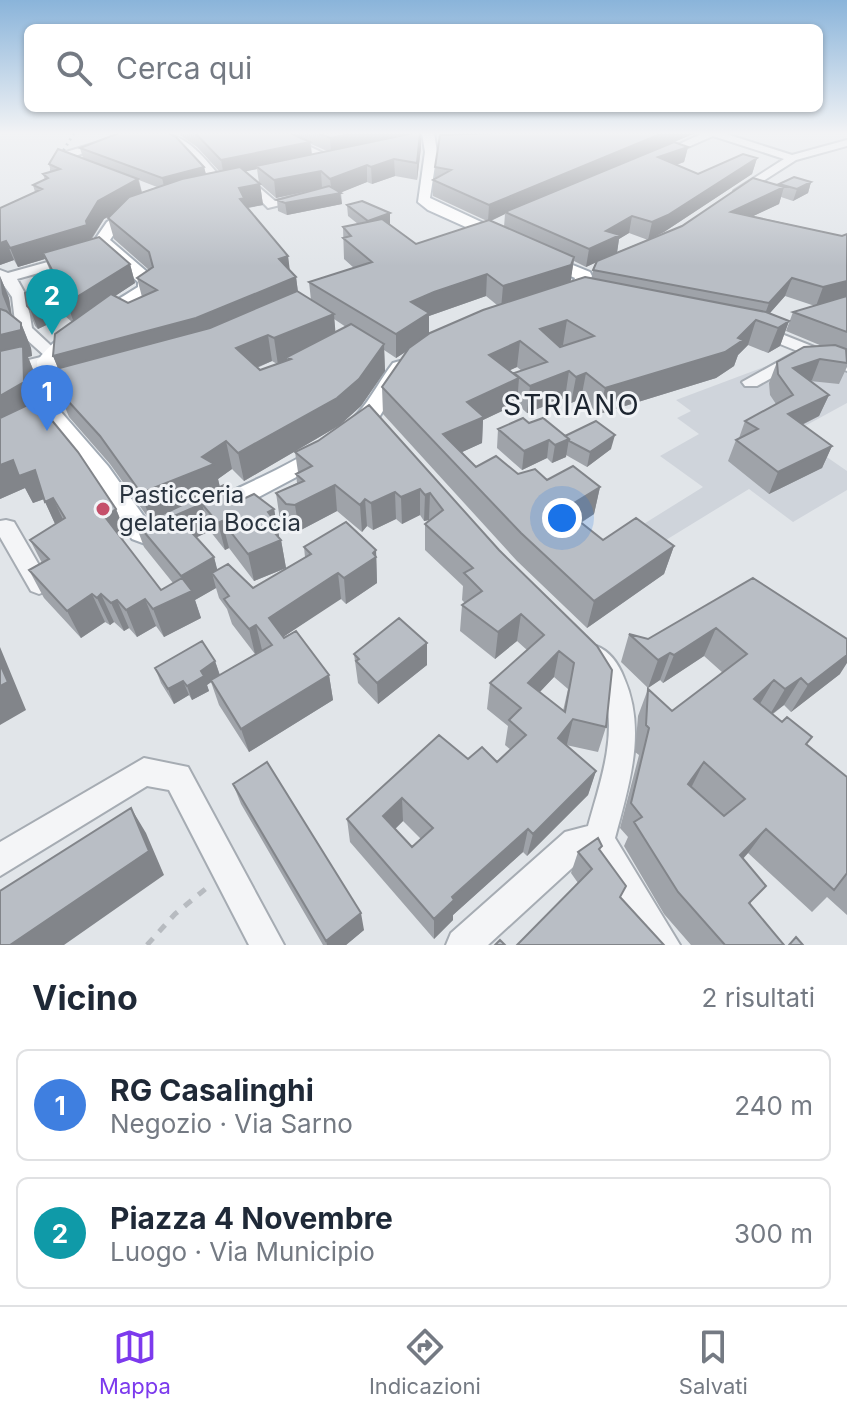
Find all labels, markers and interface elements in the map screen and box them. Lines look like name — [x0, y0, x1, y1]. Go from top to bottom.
search box — [24, 24, 823, 112]
icon: search — [52, 46, 96, 90]
text: Cerca qui — [116, 50, 252, 86]
pin: 2 — [26, 269, 78, 335]
pin: 1 — [21, 365, 73, 431]
district label: STRIANO — [503, 388, 641, 422]
place label: Pasticceria gelateria Boccia — [119, 480, 301, 537]
your location — [542, 498, 582, 538]
marker: Pasticceria gelateria Boccia — [94, 500, 112, 518]
text: Vicino — [32, 977, 138, 1018]
text: 2 risultati — [702, 982, 815, 1013]
text: RG Casalinghi — [110, 1072, 314, 1108]
text: 1 — [54, 1090, 66, 1121]
text: 240 m — [734, 1090, 813, 1121]
text: Negozio · Via Sarno — [110, 1108, 353, 1139]
text: Piazza 4 Novembre — [110, 1200, 393, 1236]
text: 2 — [52, 1218, 68, 1249]
text: 300 m — [734, 1218, 813, 1249]
text: Luogo · Via Municipio — [110, 1236, 375, 1267]
tab: Mappa — [99, 1325, 171, 1399]
tab: Indicazioni — [369, 1325, 481, 1399]
tab: Salvati — [679, 1325, 748, 1399]

